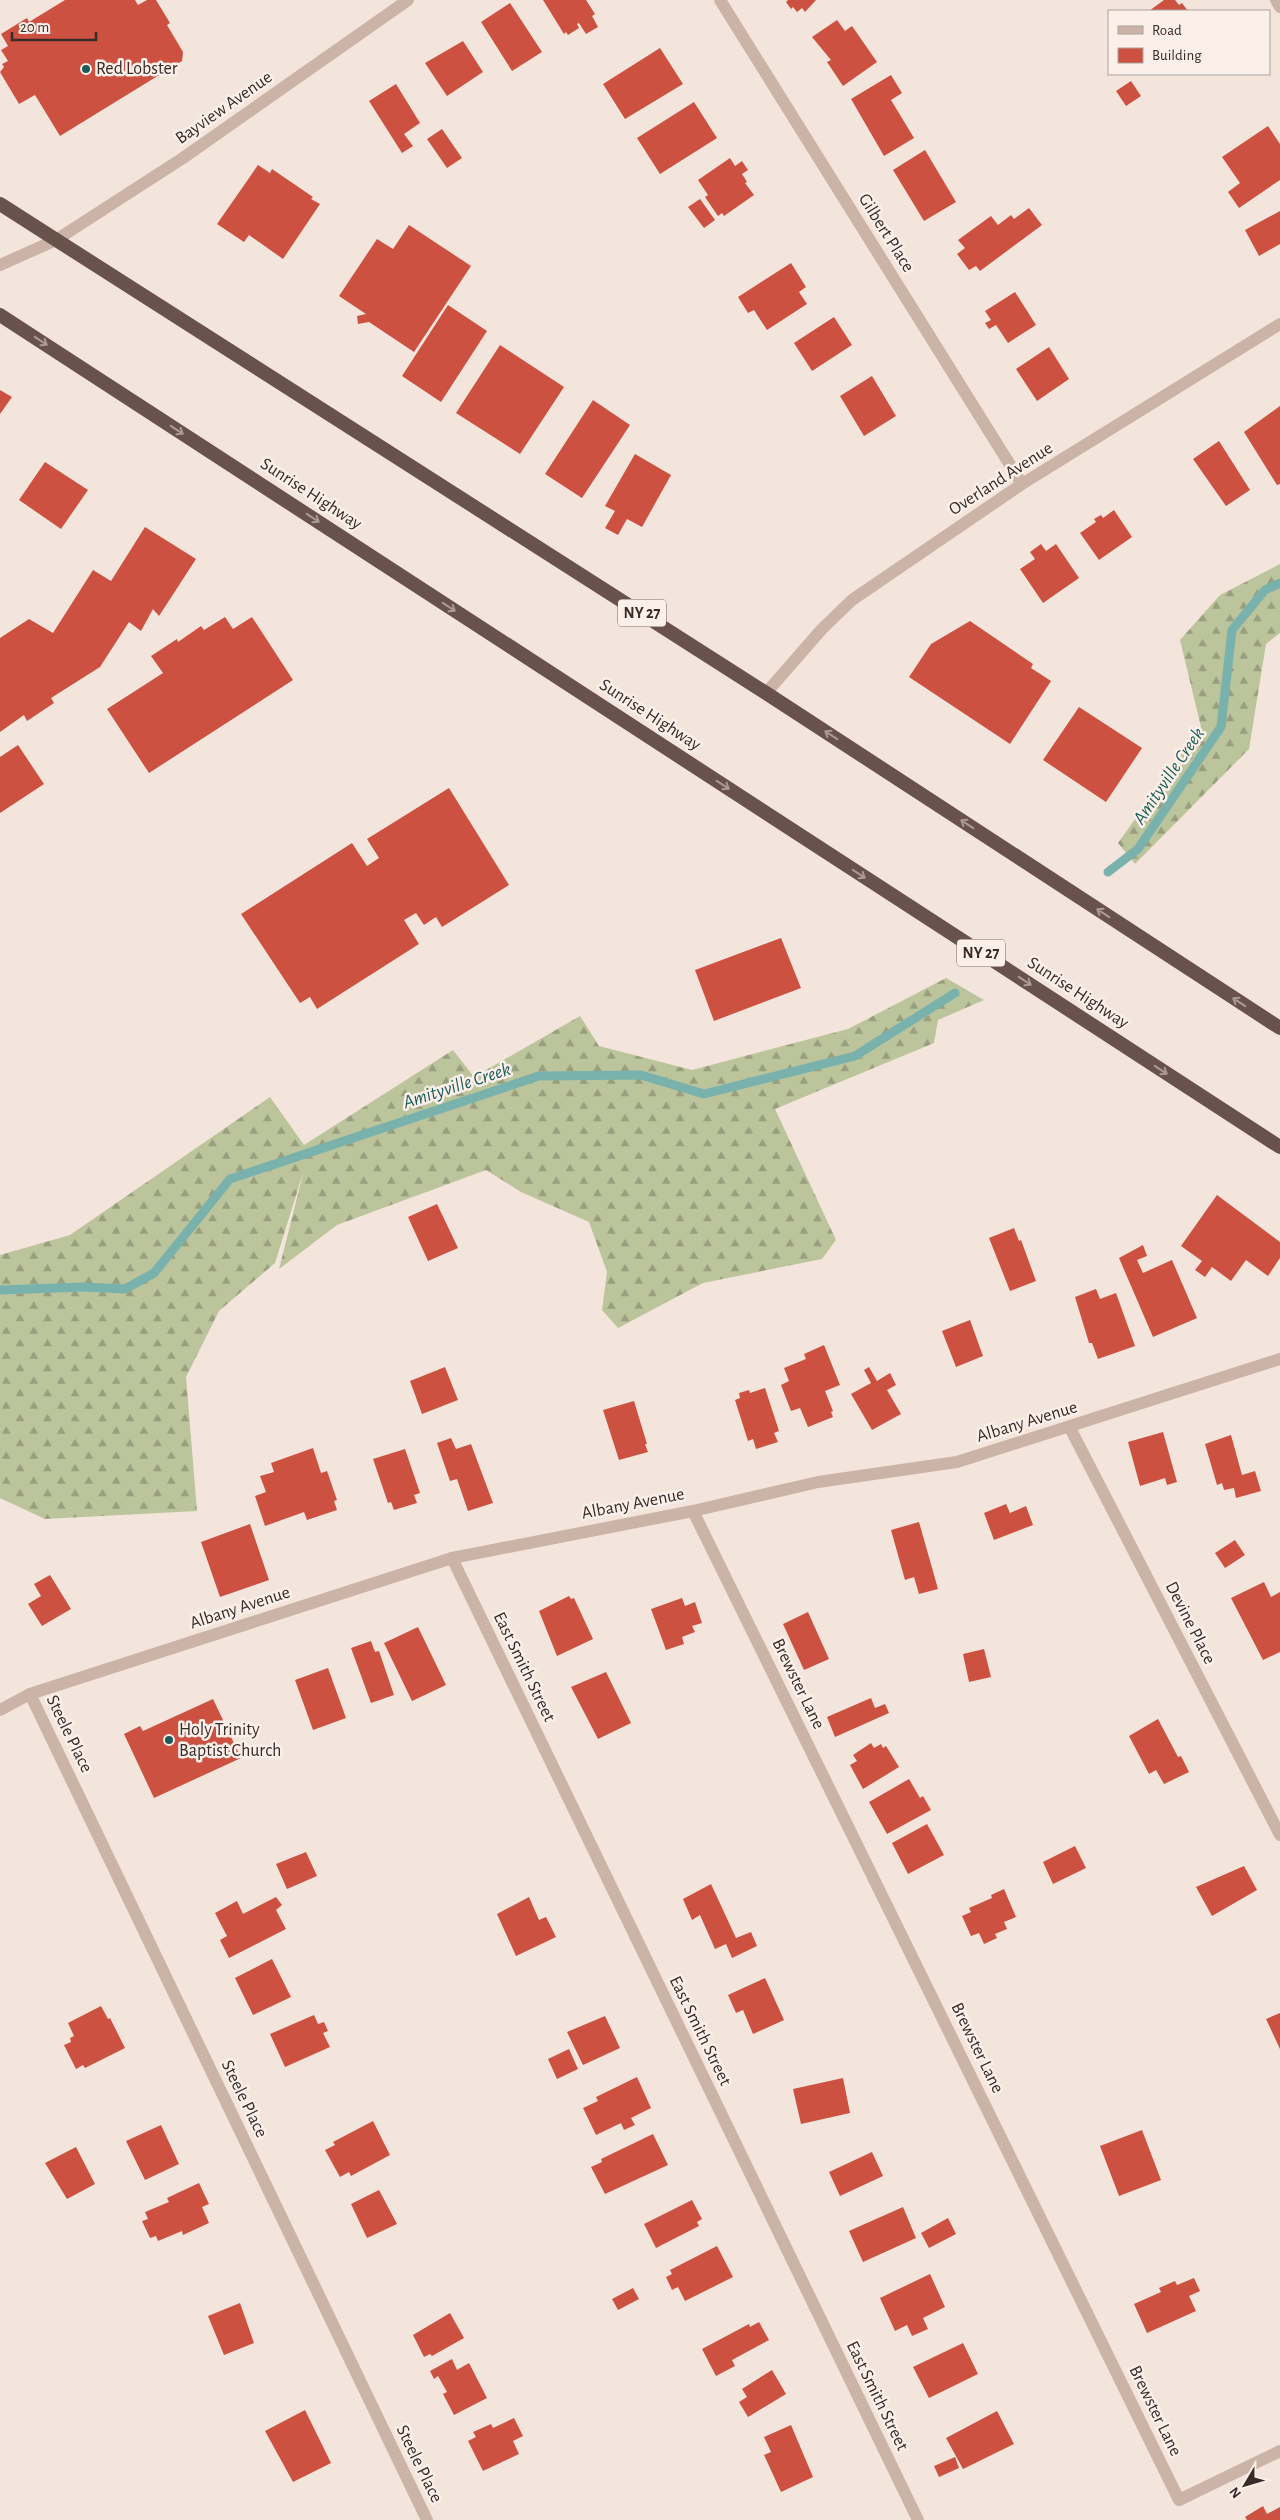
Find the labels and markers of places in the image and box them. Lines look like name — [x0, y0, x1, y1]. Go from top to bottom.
place label: Red Lobster — [96, 60, 178, 78]
marker: Red Lobster — [80, 63, 92, 75]
place label: Holy Trinity Baptist Church — [179, 1721, 281, 1760]
marker: Holy Trinity Baptist Church — [163, 1734, 175, 1746]

